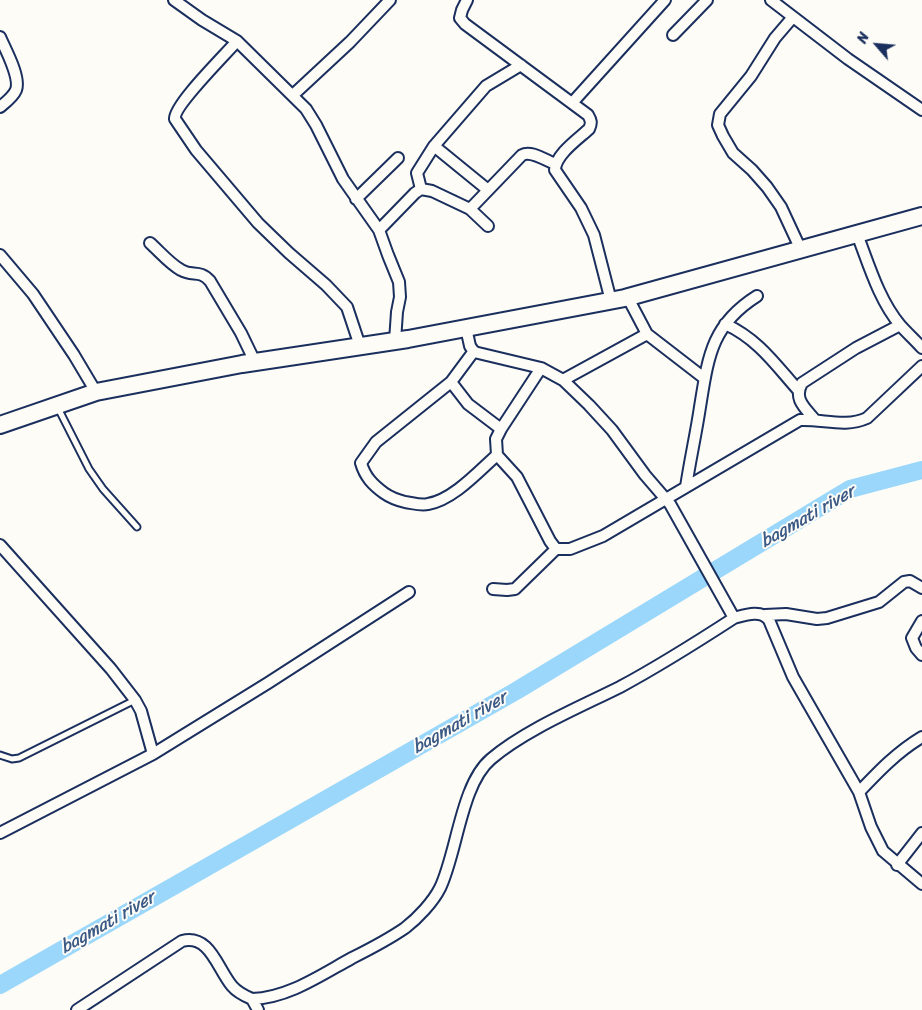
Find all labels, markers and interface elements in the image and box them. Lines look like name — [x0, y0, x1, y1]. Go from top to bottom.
north arrow — [852, 20, 902, 70]
text: N — [850, 28, 877, 48]
water label: bagmati river — [757, 481, 859, 553]
water label: bagmati river — [409, 687, 511, 759]
water label: bagmati river — [57, 887, 159, 959]

